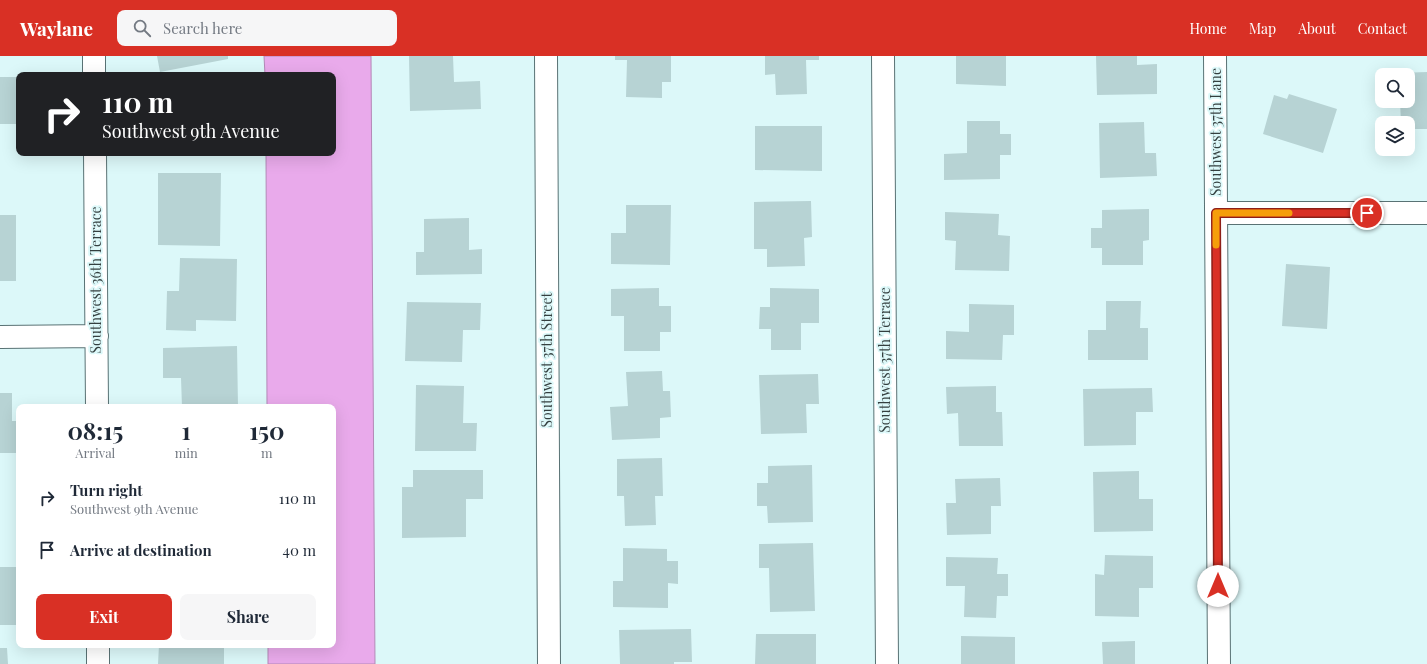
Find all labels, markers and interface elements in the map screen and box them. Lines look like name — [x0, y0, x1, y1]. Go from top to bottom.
search box — [117, 10, 397, 46]
text: Waylane — [20, 15, 93, 41]
icon: search — [131, 17, 153, 39]
text: Search here — [163, 18, 242, 38]
text: Home — [1189, 19, 1227, 38]
text: Map — [1249, 19, 1276, 38]
text: About — [1298, 19, 1336, 38]
text: Contact — [1358, 19, 1407, 38]
street label: Southwest 37th Lane — [1206, 68, 1225, 196]
map controls — [1375, 68, 1415, 156]
button: search — [1375, 68, 1415, 108]
text: 110 m — [102, 83, 173, 120]
icon: right — [36, 88, 88, 140]
button: layers — [1375, 116, 1415, 156]
text: Southwest 9th Avenue — [102, 119, 280, 143]
pin — [1350, 196, 1384, 230]
icon: arrive — [1356, 202, 1378, 224]
street label: Southwest 36th Terrace — [86, 206, 105, 354]
street label: Southwest 37th Terrace — [875, 287, 894, 433]
street label: Southwest 37th Street — [537, 292, 556, 427]
text: 08:15 — [67, 414, 123, 446]
text: 1 — [182, 414, 191, 446]
text: 150 — [249, 414, 285, 446]
text: Arrival — [75, 444, 115, 461]
text: min — [175, 444, 198, 461]
text: m — [261, 444, 273, 461]
text: Turn right — [70, 480, 143, 500]
icon: right — [36, 487, 58, 509]
text: 110 m — [279, 488, 316, 508]
text: Southwest 9th Avenue — [70, 500, 198, 517]
icon: arrive — [36, 539, 58, 561]
text: Arrive at destination — [70, 540, 212, 560]
text: 40 m — [283, 540, 316, 560]
position arrow — [1197, 565, 1239, 607]
button: Exit — [36, 594, 172, 640]
button: Share — [180, 594, 316, 640]

